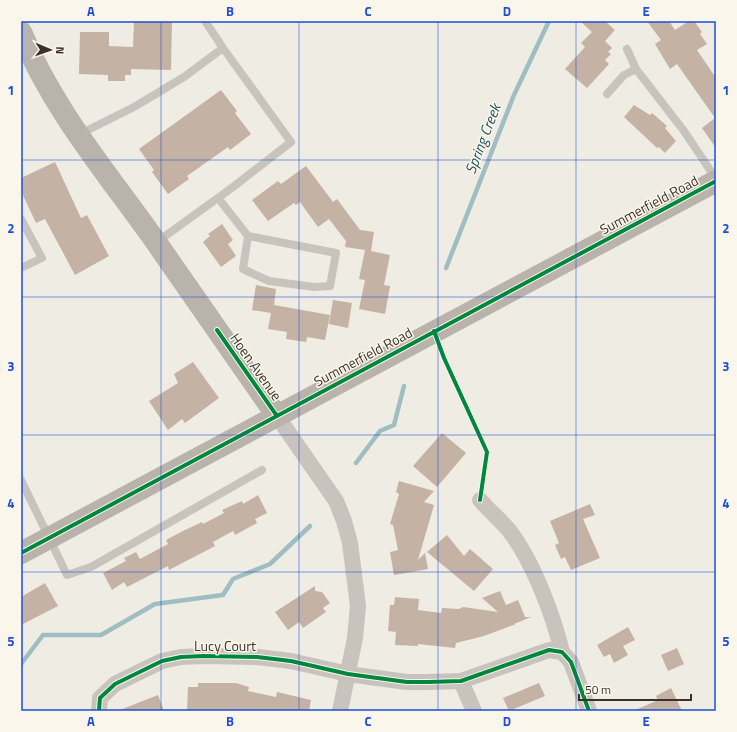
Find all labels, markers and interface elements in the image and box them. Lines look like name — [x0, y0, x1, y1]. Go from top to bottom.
text: A — [87, 1, 95, 21]
text: B — [226, 1, 234, 21]
text: C — [364, 1, 372, 21]
text: D — [503, 1, 511, 21]
text: E — [642, 1, 650, 21]
north arrow — [30, 30, 70, 70]
text: N — [52, 46, 68, 54]
text: 1 — [7, 80, 15, 100]
text: 1 — [722, 80, 730, 100]
water label: Spring Creek — [459, 98, 507, 177]
street label: Summerfield Road — [596, 170, 702, 239]
text: 2 — [7, 218, 15, 238]
text: 2 — [722, 218, 730, 238]
street label: Summerfield Road — [310, 322, 416, 391]
street label: Hoen Avenue — [225, 329, 287, 405]
text: 3 — [7, 356, 15, 376]
text: 3 — [722, 356, 730, 376]
text: 4 — [7, 493, 15, 513]
text: 4 — [722, 493, 730, 513]
text: 5 — [7, 631, 15, 651]
text: 5 — [722, 631, 730, 651]
street label: Lucy Court — [194, 635, 256, 656]
scale bar — [579, 676, 691, 702]
text: 50 m — [585, 680, 611, 699]
text: A — [87, 711, 95, 731]
text: B — [226, 711, 234, 731]
text: C — [364, 711, 372, 731]
text: D — [503, 711, 511, 731]
text: E — [642, 711, 650, 731]

